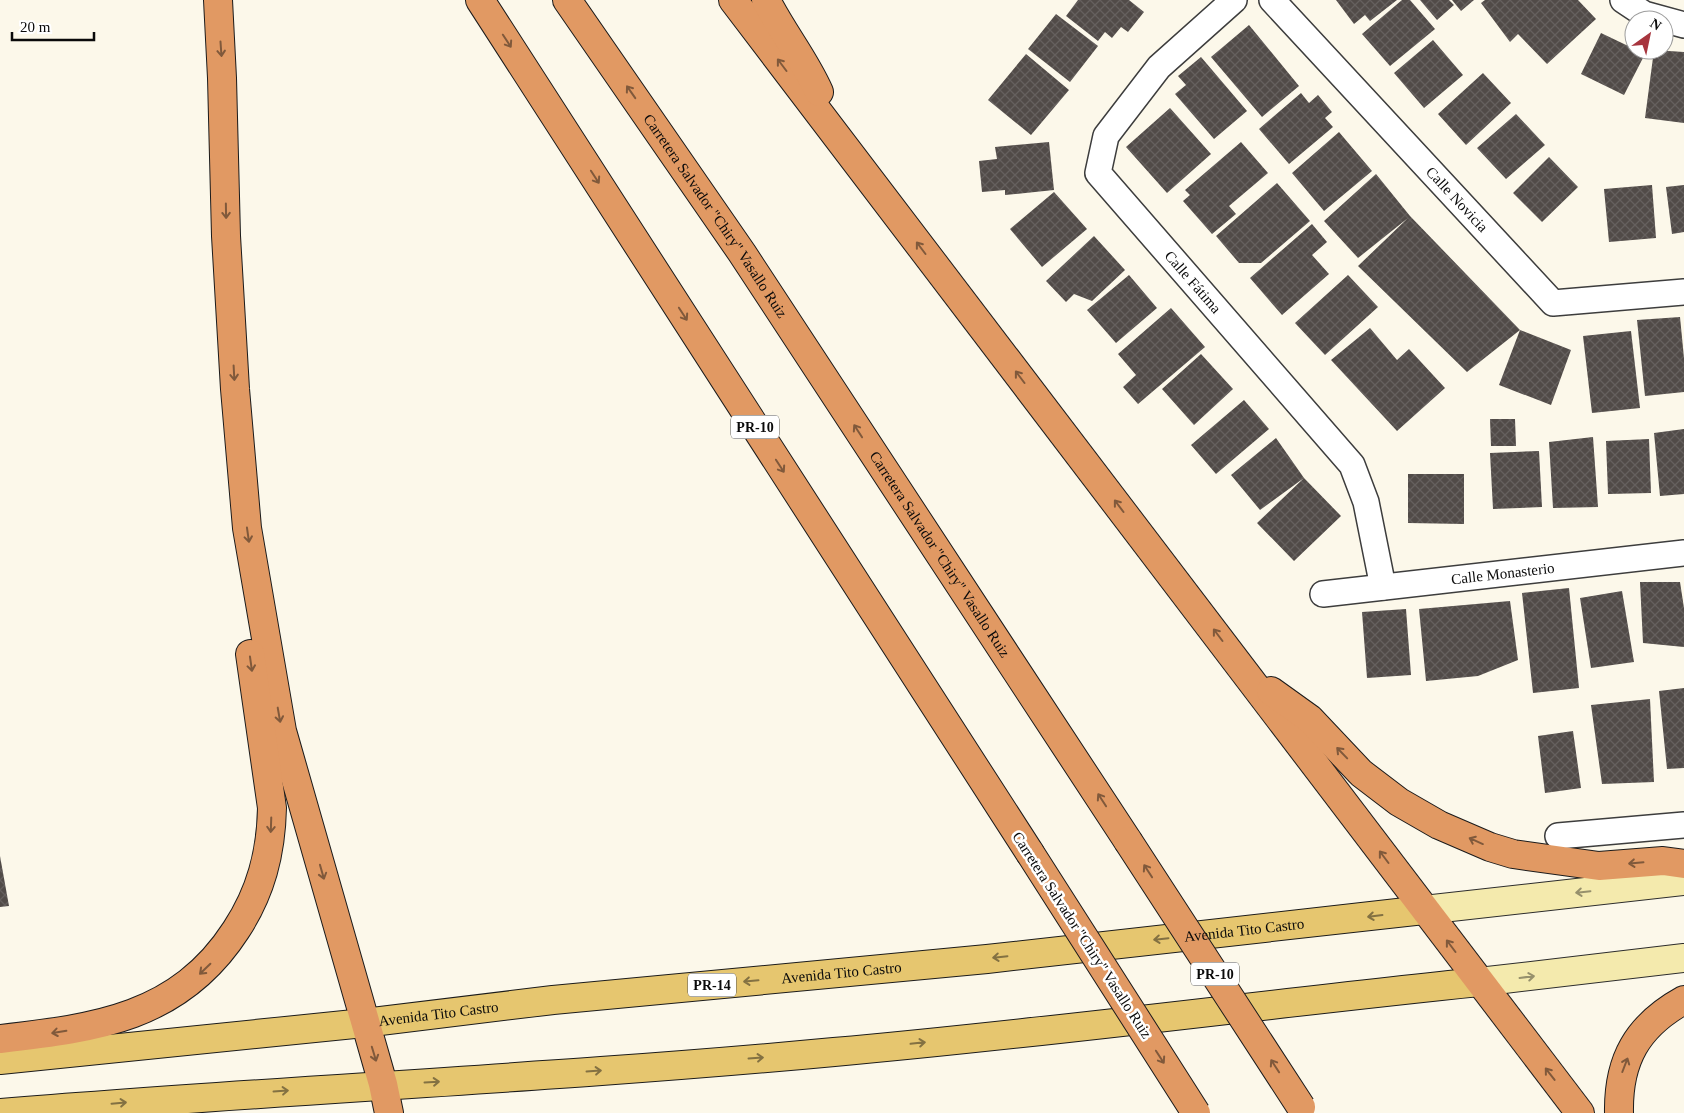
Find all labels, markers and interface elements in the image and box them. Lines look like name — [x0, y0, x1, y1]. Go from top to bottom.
scale bar — [12, 10, 95, 42]
north arrow — [1624, 10, 1674, 60]
text: N — [1647, 15, 1664, 34]
text: 20 m — [20, 19, 51, 35]
one-way arrow — [501, 34, 512, 48]
one-way arrow — [216, 40, 225, 56]
one-way arrow — [777, 59, 788, 72]
one-way arrow — [626, 85, 636, 99]
street label: Carretera Salvador "Chiry" Vasallo Ruiz — [640, 111, 790, 321]
street label: Calle Novicia — [1423, 164, 1491, 236]
one-way arrow — [590, 170, 600, 184]
one-way arrow — [221, 203, 230, 219]
one-way arrow — [916, 242, 927, 255]
street label: Calle Fátima — [1162, 248, 1224, 317]
one-way arrow — [677, 307, 688, 321]
one-way arrow — [230, 365, 239, 381]
one-way arrow — [1015, 370, 1025, 384]
road number: PR-10 — [731, 416, 779, 438]
one-way arrow — [852, 424, 862, 438]
street label: Carretera Salvador "Chiry" Vasallo Ruiz — [866, 448, 1013, 660]
one-way arrow — [775, 458, 785, 472]
one-way arrow — [1113, 500, 1124, 513]
one-way arrow — [243, 527, 253, 543]
street label: Calle Monasterio — [1450, 560, 1555, 587]
one-way arrow — [1212, 629, 1223, 642]
one-way arrow — [247, 655, 257, 671]
one-way arrow — [275, 706, 284, 722]
one-way arrow — [1336, 747, 1348, 759]
one-way arrow — [1096, 793, 1107, 807]
one-way arrow — [267, 816, 276, 832]
street label: Carretera Salvador "Chiry" Vasallo Ruiz — [1009, 829, 1155, 1041]
one-way arrow — [1469, 836, 1484, 846]
one-way arrow — [1379, 850, 1389, 864]
one-way arrow — [1628, 858, 1644, 868]
one-way arrow — [317, 863, 327, 879]
one-way arrow — [1143, 864, 1153, 878]
one-way arrow — [1576, 887, 1592, 897]
one-way arrow — [1367, 911, 1383, 921]
street label: Avenida Tito Castro — [1183, 915, 1305, 945]
one-way arrow — [1154, 934, 1170, 944]
one-way arrow — [1446, 939, 1456, 953]
one-way arrow — [992, 952, 1008, 962]
street label: Avenida Tito Castro — [781, 959, 902, 986]
road number: PR-10 — [1191, 962, 1239, 986]
one-way arrow — [199, 963, 212, 975]
one-way arrow — [1519, 972, 1535, 982]
road number: PR-14 — [688, 974, 736, 996]
one-way arrow — [743, 976, 759, 986]
street label: Avenida Tito Castro — [378, 999, 499, 1029]
one-way arrow — [51, 1027, 67, 1037]
one-way arrow — [909, 1038, 925, 1048]
one-way arrow — [369, 1045, 379, 1061]
one-way arrow — [1155, 1049, 1165, 1063]
one-way arrow — [748, 1054, 764, 1063]
one-way arrow — [1621, 1058, 1630, 1073]
one-way arrow — [1269, 1059, 1279, 1073]
one-way arrow — [586, 1066, 602, 1075]
one-way arrow — [1545, 1068, 1556, 1081]
one-way arrow — [424, 1077, 440, 1086]
one-way arrow — [273, 1087, 289, 1096]
one-way arrow — [111, 1098, 127, 1108]

